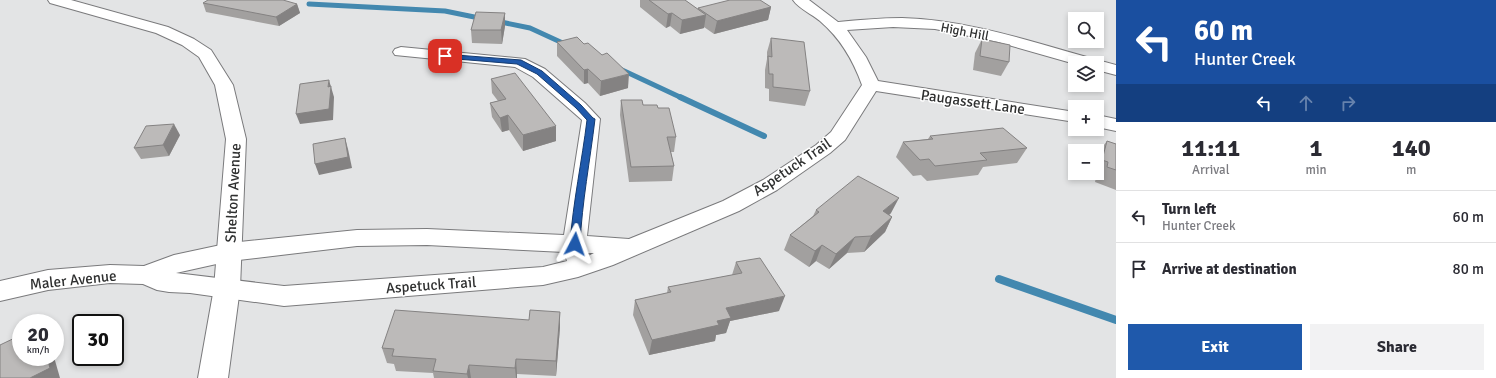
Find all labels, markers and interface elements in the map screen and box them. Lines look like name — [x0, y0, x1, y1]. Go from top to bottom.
map controls — [1068, 12, 1104, 180]
button: search — [1068, 12, 1104, 48]
text: 60 m — [1194, 14, 1253, 48]
icon: left — [1128, 16, 1180, 68]
street label: High Hill — [939, 19, 991, 45]
pin — [428, 39, 462, 73]
icon: arrive — [434, 45, 456, 67]
text: Hunter Creek — [1194, 48, 1296, 70]
button: layers — [1068, 56, 1104, 92]
street label: Paugassett Lane — [920, 86, 1026, 118]
icon: left — [1253, 92, 1275, 114]
icon: ahead — [1295, 92, 1317, 114]
icon: right — [1337, 92, 1359, 114]
button: + — [1068, 100, 1104, 136]
text: 11:11 — [1181, 133, 1240, 163]
text: 1 — [1310, 133, 1322, 163]
text: 140 — [1392, 133, 1431, 163]
street label: Aspetuck Trail — [749, 134, 835, 200]
street label: Shelton Avenue — [221, 143, 245, 243]
button: − — [1068, 144, 1104, 180]
text: Arrival — [1192, 162, 1229, 178]
text: min — [1306, 162, 1327, 178]
text: m — [1406, 162, 1416, 178]
text: Turn left — [1162, 200, 1216, 218]
icon: left — [1128, 206, 1150, 228]
text: 60 m — [1453, 208, 1484, 226]
text: Hunter Creek — [1162, 218, 1236, 234]
position arrow — [554, 223, 596, 265]
icon: arrive — [1128, 258, 1150, 280]
text: Arrive at destination — [1162, 260, 1297, 278]
text: 80 m — [1453, 260, 1484, 278]
street label: Maler Avenue — [29, 266, 117, 294]
street label: Aspetuck Trail — [385, 273, 477, 297]
speed limit sign: 30 — [72, 314, 124, 366]
text: 20 — [27, 322, 49, 347]
button: Exit — [1128, 324, 1302, 370]
button: Share — [1310, 324, 1484, 370]
text: km/h — [27, 344, 49, 356]

